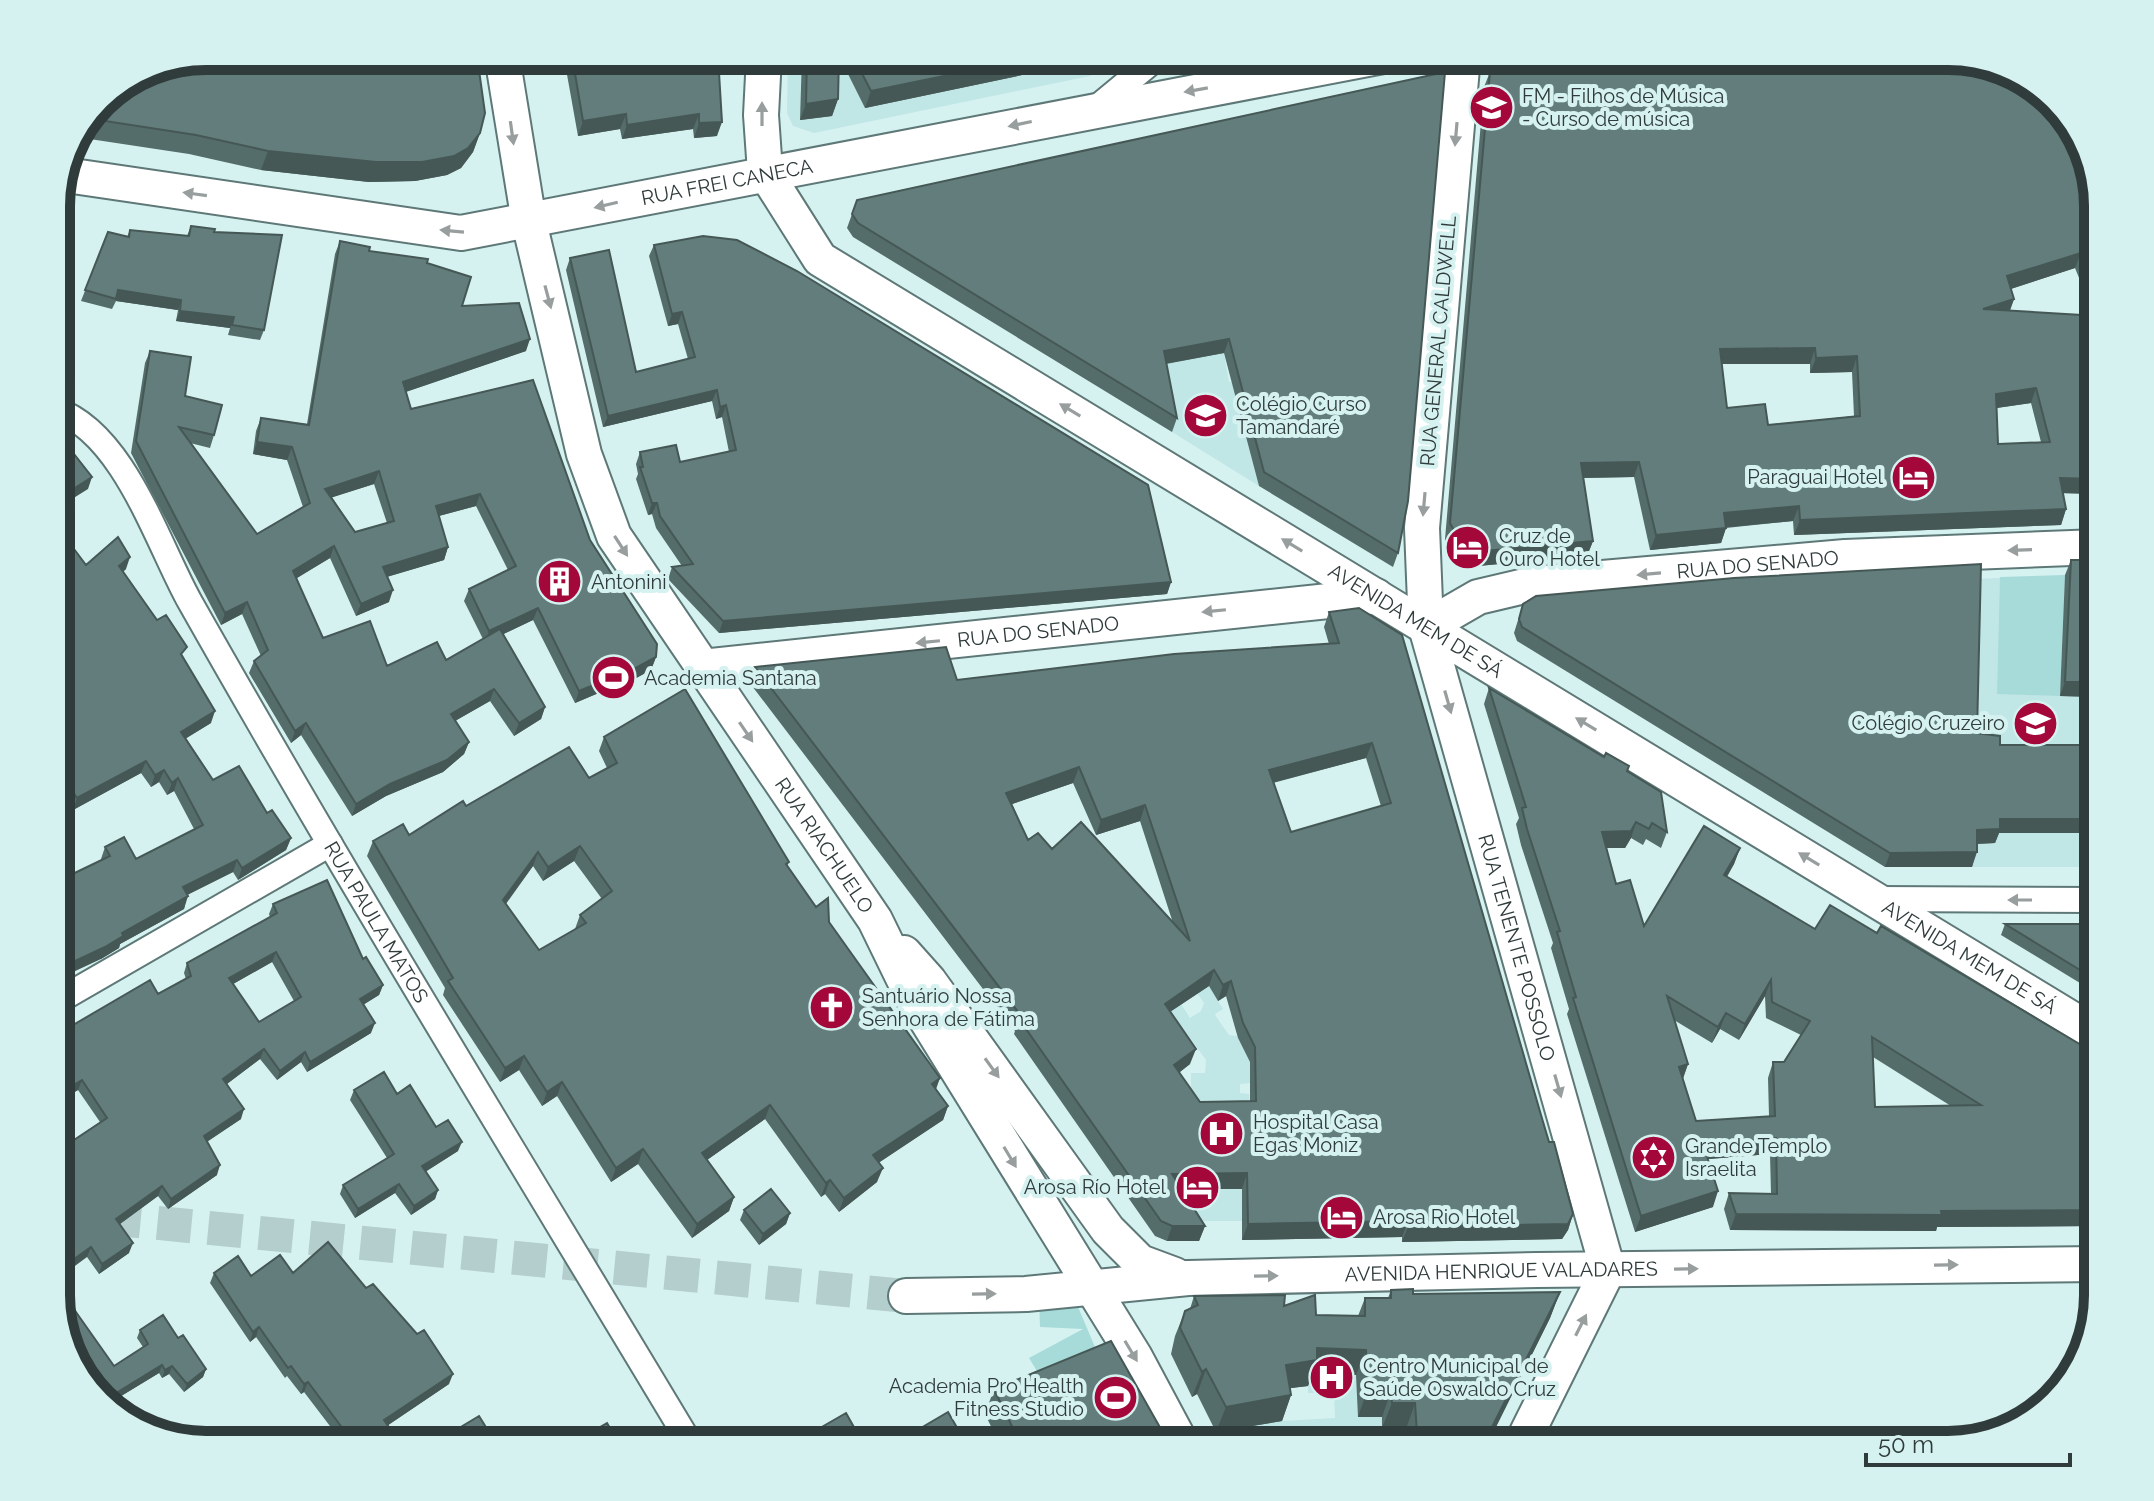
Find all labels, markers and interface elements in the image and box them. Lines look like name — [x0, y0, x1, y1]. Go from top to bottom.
school or university icon: FM - Filhos de Música - Curso de música — [1467, 83, 1515, 131]
place label: FM - Filhos de Música - Curso de música — [1522, 84, 1724, 131]
one-way arrow — [1183, 85, 1208, 97]
one-way arrow — [756, 101, 768, 126]
one-way arrow — [1007, 118, 1032, 131]
one-way arrow — [506, 121, 519, 146]
one-way arrow — [1449, 122, 1462, 147]
street label: RUA FREI CANECA — [639, 154, 815, 210]
one-way arrow — [182, 187, 207, 200]
one-way arrow — [593, 199, 618, 212]
street label: RUA GENERAL CALDWELL — [1415, 214, 1461, 467]
one-way arrow — [439, 224, 464, 237]
one-way arrow — [543, 285, 555, 310]
school or university icon: Colégio Curso Tamandaré — [1181, 392, 1229, 440]
place label: Colégio Curso Tamandaré — [1236, 392, 1367, 439]
one-way arrow — [1059, 404, 1081, 418]
hotel icon: Paraguai Hotel — [1890, 453, 1938, 501]
place label: Paraguai Hotel — [1747, 465, 1884, 489]
one-way arrow — [1417, 492, 1430, 517]
hotel icon: Cruz de Ouro Hotel — [1444, 523, 1492, 571]
place label: Cruz de Ouro Hotel — [1499, 524, 1600, 571]
one-way arrow — [613, 535, 627, 557]
one-way arrow — [1281, 539, 1303, 553]
one-way arrow — [2007, 543, 2032, 556]
street label: RUA DO SENADO — [1676, 546, 1840, 584]
building icon: Antonini — [536, 558, 584, 606]
street label: AVENIDA MEM DE SÁ — [1324, 559, 1508, 683]
one-way arrow — [1636, 568, 1661, 581]
place label: Antonini — [591, 570, 667, 594]
one-way arrow — [1201, 605, 1226, 618]
street label: RUA DO SENADO — [956, 611, 1120, 652]
one-way arrow — [915, 636, 940, 649]
sports icon: Academia Santana — [589, 654, 637, 702]
place label: Academia Santana — [644, 666, 817, 690]
one-way arrow — [1442, 690, 1455, 714]
school or university icon: Colégio Cruzeiro — [2012, 699, 2060, 747]
place label: Colégio Cruzeiro — [1852, 711, 2005, 735]
one-way arrow — [1575, 717, 1597, 731]
one-way arrow — [738, 721, 753, 742]
street label: RUA RIACHUELO — [770, 773, 879, 918]
street label: RUA TENENTE POSSOLO — [1473, 831, 1560, 1064]
street label: RUA PAULA MATOS — [319, 837, 434, 1007]
one-way arrow — [1798, 852, 1820, 866]
one-way arrow — [2007, 893, 2032, 906]
street label: AVENIDA MEM DE SÁ — [1878, 895, 2062, 1019]
church icon: Santuário Nossa Senhora de Fátima — [807, 983, 855, 1031]
place label: Santuário Nossa Senhora de Fátima — [862, 984, 1035, 1031]
one-way arrow — [984, 1058, 1000, 1079]
one-way arrow — [1552, 1075, 1565, 1099]
hospital icon: Hospital Casa Egas Moniz — [1198, 1110, 1246, 1158]
place label: Hospital Casa Egas Moniz — [1253, 1110, 1379, 1157]
synagogue icon: Grande Templo Israelita — [1630, 1134, 1678, 1182]
place label: Grande Templo Israelita — [1685, 1134, 1827, 1181]
one-way arrow — [1003, 1146, 1017, 1168]
hotel icon: Arosa Río Hotel — [1173, 1163, 1221, 1211]
place label: Arosa Río Hotel — [1024, 1175, 1167, 1199]
hotel icon: Arosa Rio Hotel — [1318, 1193, 1366, 1241]
place label: Arosa Rio Hotel — [1373, 1205, 1516, 1229]
street label: AVENIDA HENRIQUE VALADARES — [1344, 1257, 1658, 1286]
one-way arrow — [1934, 1259, 1959, 1272]
one-way arrow — [1674, 1262, 1699, 1275]
one-way arrow — [1254, 1270, 1279, 1282]
one-way arrow — [972, 1288, 997, 1301]
one-way arrow — [1574, 1314, 1588, 1337]
one-way arrow — [1123, 1340, 1137, 1362]
hospital icon: Centro Municipal de Saúde Oswaldo Cruz — [1308, 1354, 1356, 1402]
place label: Centro Municipal de Saúde Oswaldo Cruz — [1363, 1354, 1556, 1401]
sports icon: Academia Pro Health Fitness Studio — [1091, 1373, 1139, 1421]
place label: Academia Pro Health Fitness Studio — [889, 1374, 1084, 1421]
scale bar — [1866, 1417, 2070, 1467]
text: 50 m — [1878, 1430, 1934, 1459]

